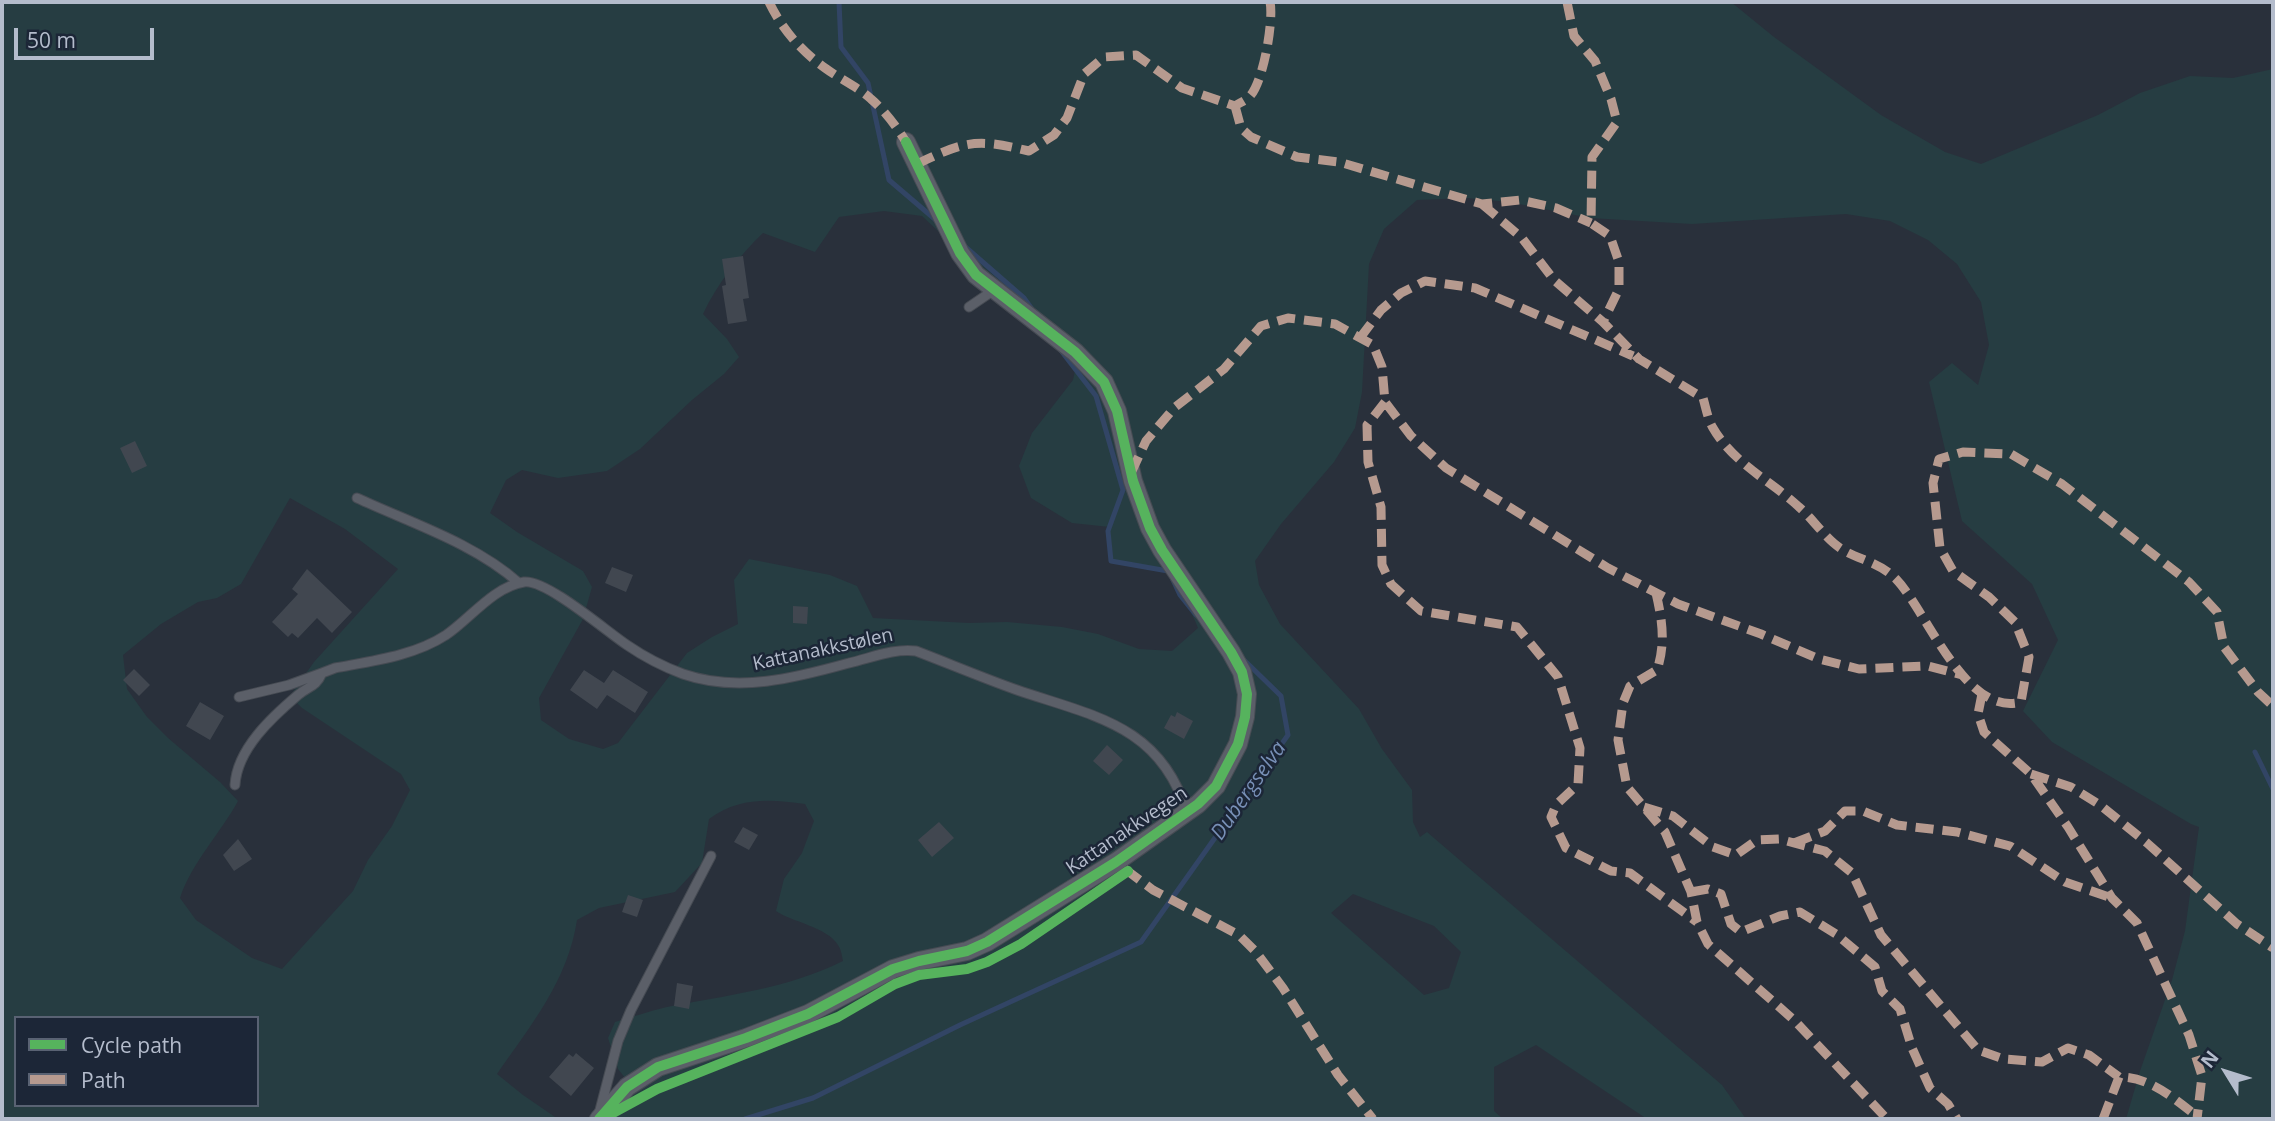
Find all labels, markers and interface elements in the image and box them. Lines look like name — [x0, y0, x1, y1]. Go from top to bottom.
scale bar — [18, 14, 158, 58]
text: 50 m — [27, 26, 76, 54]
street label: Kattanakkstølen — [751, 624, 895, 676]
water label: Dubergselva — [1206, 737, 1292, 845]
street label: Kattanakkvegen — [1062, 782, 1192, 880]
legend — [14, 1016, 259, 1107]
text: Cycle path — [81, 1031, 182, 1059]
north arrow — [2191, 1037, 2261, 1107]
text: N — [2194, 1045, 2224, 1073]
text: Path — [81, 1066, 126, 1094]

